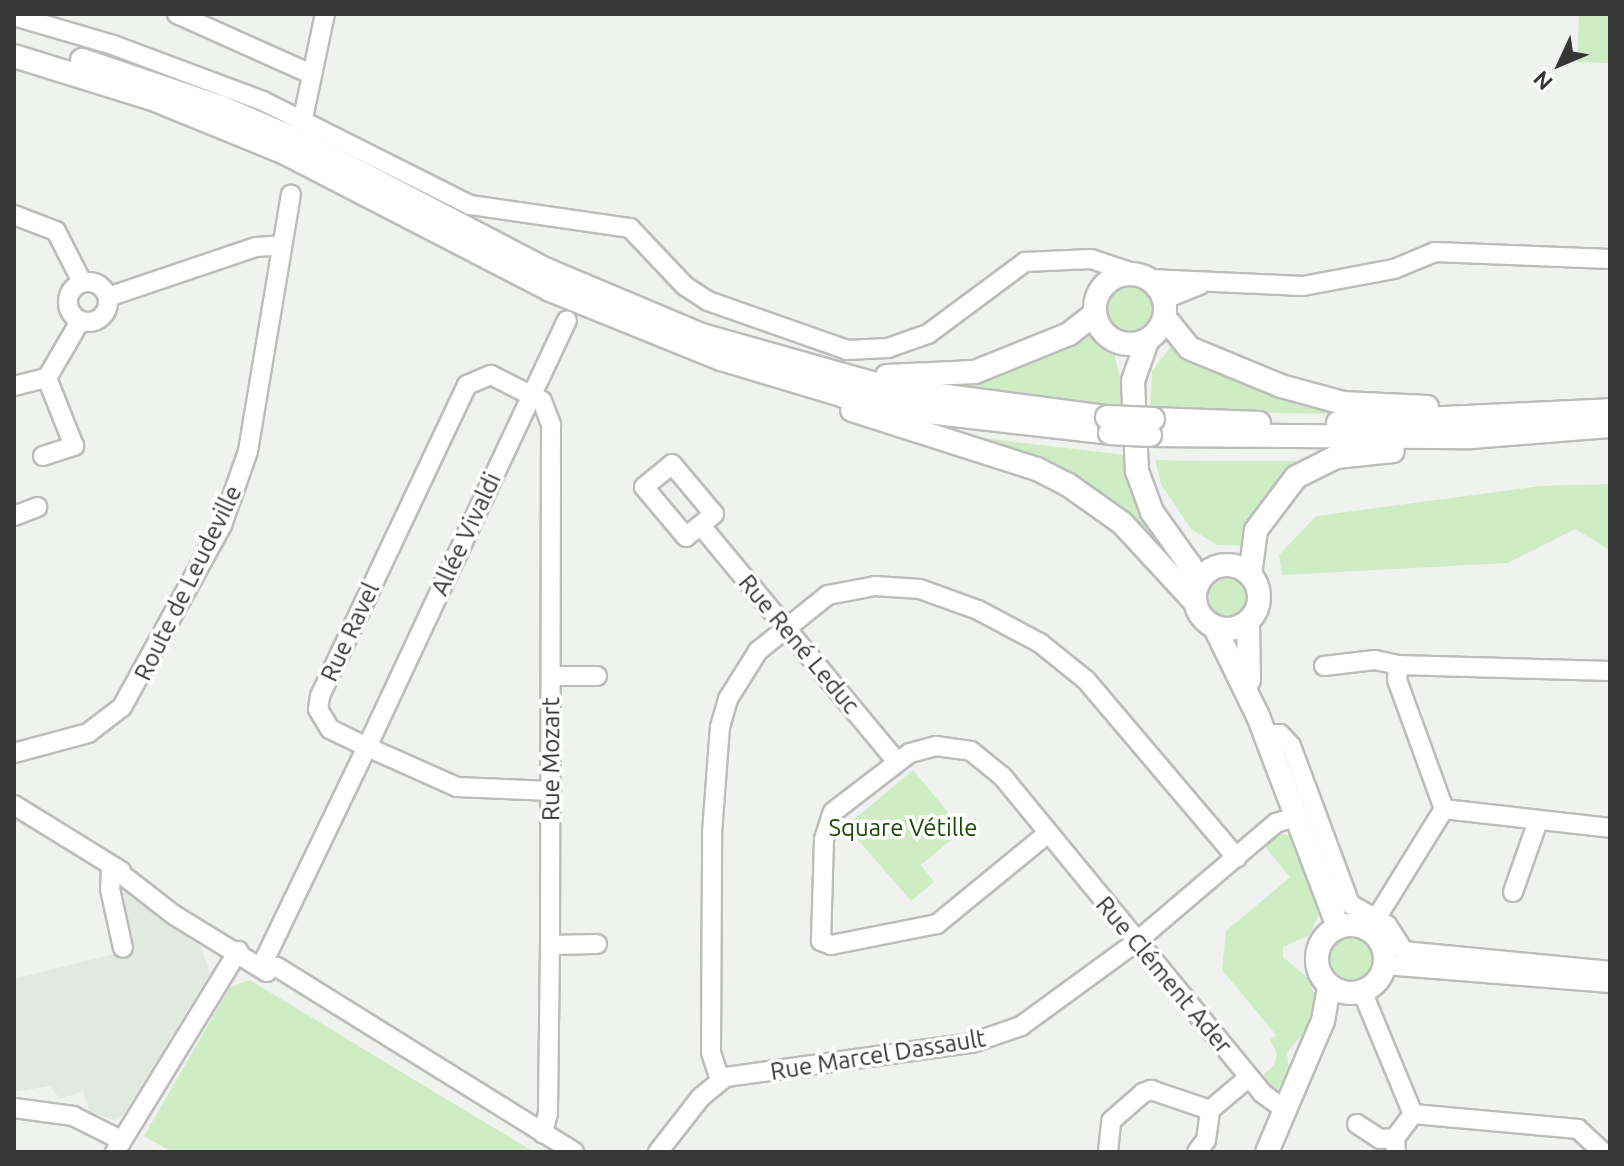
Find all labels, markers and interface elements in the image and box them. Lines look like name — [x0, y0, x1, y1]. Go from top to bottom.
north arrow — [1520, 24, 1600, 104]
text: N — [1528, 66, 1557, 96]
street label: Allée Vivaldi — [425, 468, 507, 600]
street label: Route de Leudeville — [128, 481, 248, 685]
street label: Rue René Leduc — [733, 569, 865, 719]
street label: Rue Ravel — [315, 578, 385, 686]
street label: Rue Mozart — [537, 697, 565, 821]
park label: Square Vétille — [828, 814, 978, 842]
street label: Rue Clément Ader — [1090, 891, 1238, 1059]
street label: Rue Marcel Dassault — [768, 1024, 988, 1086]

